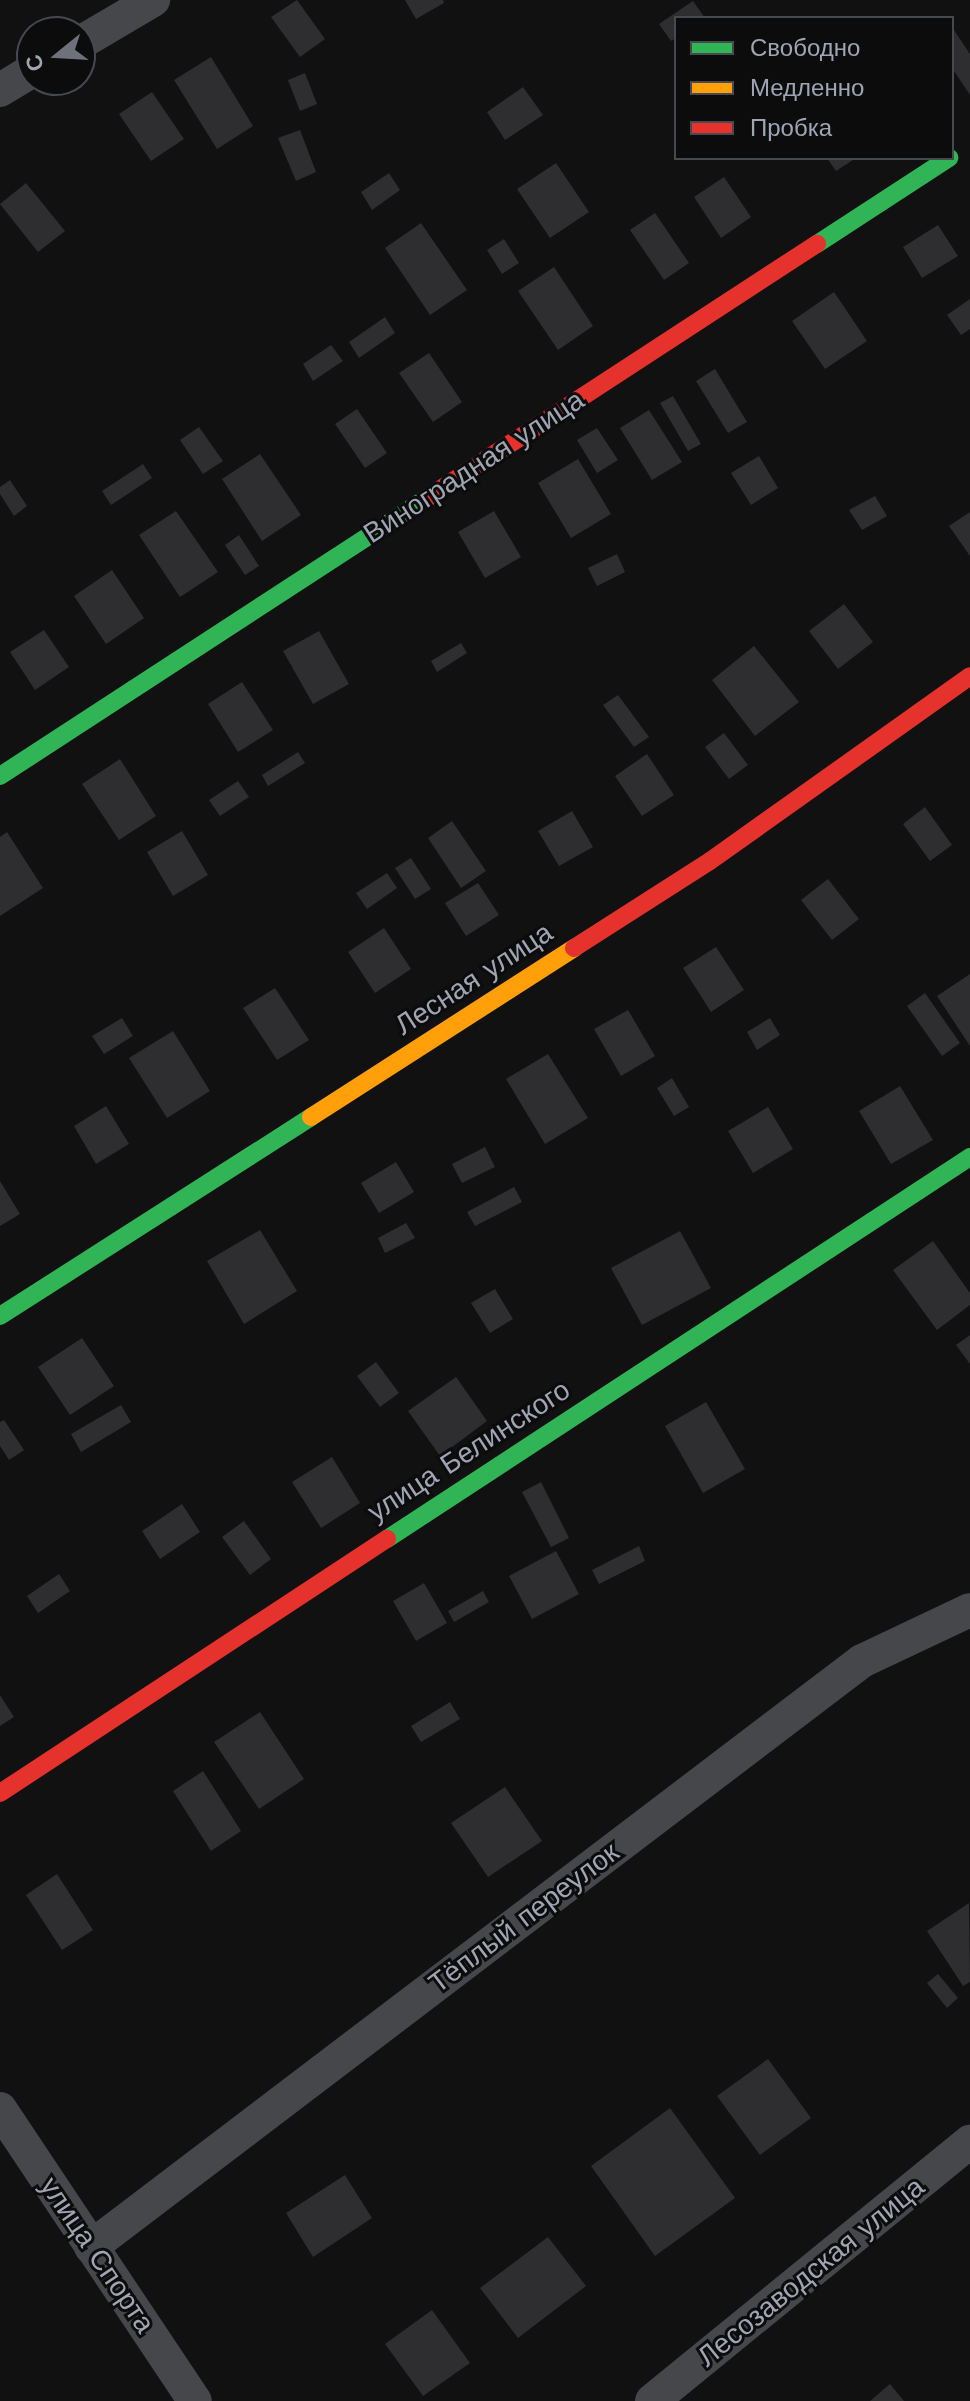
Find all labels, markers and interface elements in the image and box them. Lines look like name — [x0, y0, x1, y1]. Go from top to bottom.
north arrow — [16, 16, 96, 96]
legend — [674, 16, 954, 160]
text: Свободно — [750, 34, 860, 62]
text: С — [20, 52, 49, 74]
text: Медленно — [750, 74, 864, 102]
text: Пробка — [750, 114, 832, 142]
street label: Виноградная улица — [358, 383, 590, 551]
street label: Лесная улица — [389, 916, 559, 1042]
street label: улица Белинского — [362, 1373, 576, 1529]
street label: Тёплый переулок — [422, 1836, 626, 2000]
street label: Лесозаводская улица — [691, 2170, 931, 2374]
street label: улица Спорта — [33, 2171, 161, 2339]

